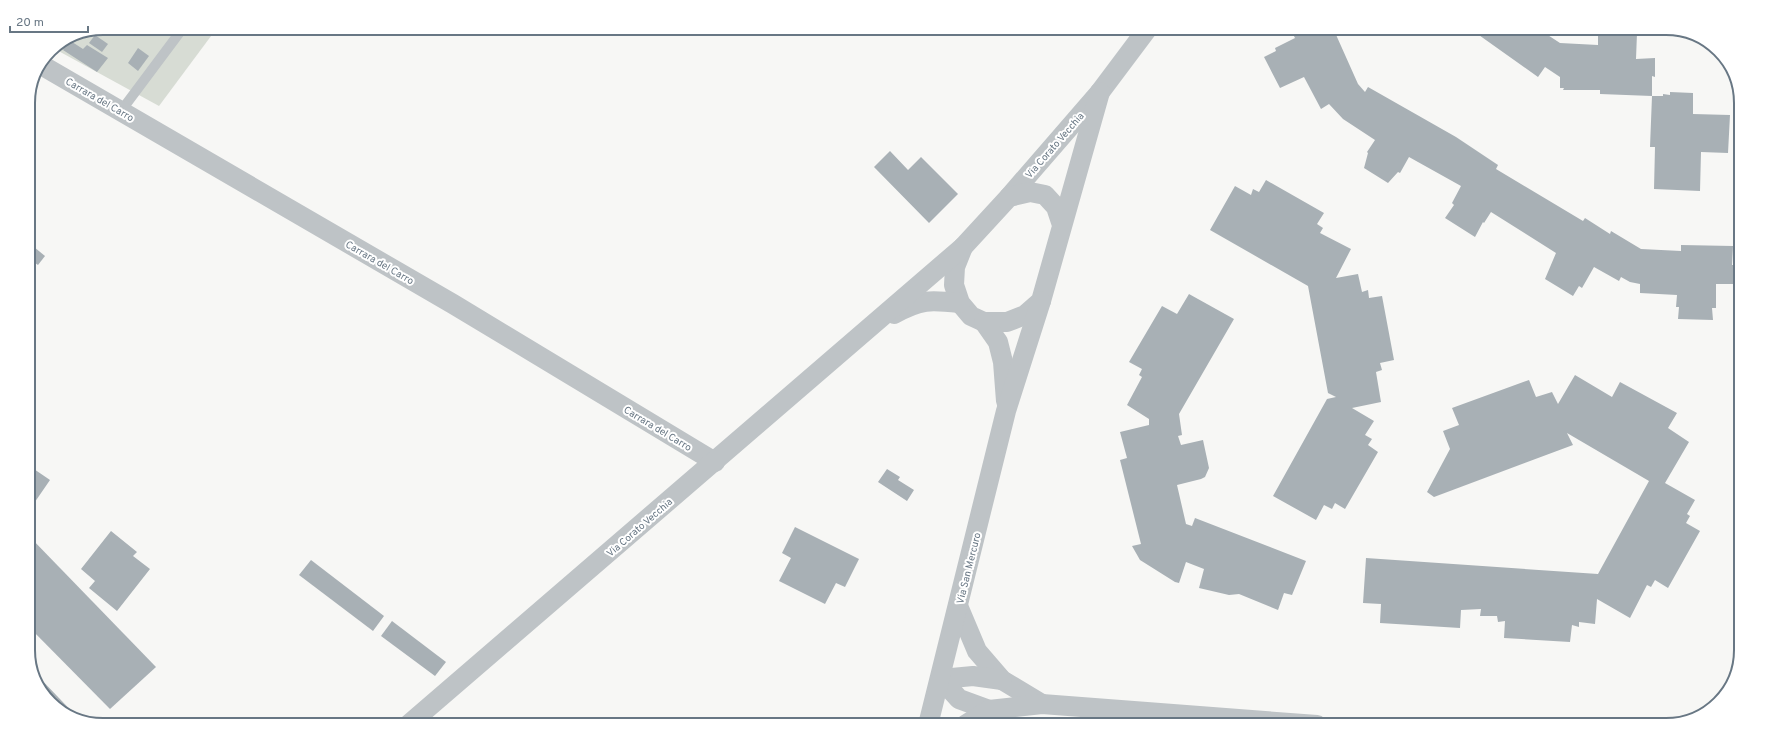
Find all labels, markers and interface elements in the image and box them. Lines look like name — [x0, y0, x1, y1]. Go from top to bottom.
scale bar — [10, 8, 88, 34]
text: 20 m — [16, 15, 44, 31]
street label: Carrara del Carro — [63, 75, 136, 125]
street label: Via Corato Vecchia — [1023, 110, 1087, 182]
street label: Carrara del Carro — [343, 238, 416, 288]
street label: Carrara del Carro — [621, 404, 694, 455]
street label: Via Corato Vecchia — [604, 496, 676, 560]
street label: Via San Mercuro — [954, 531, 985, 605]

